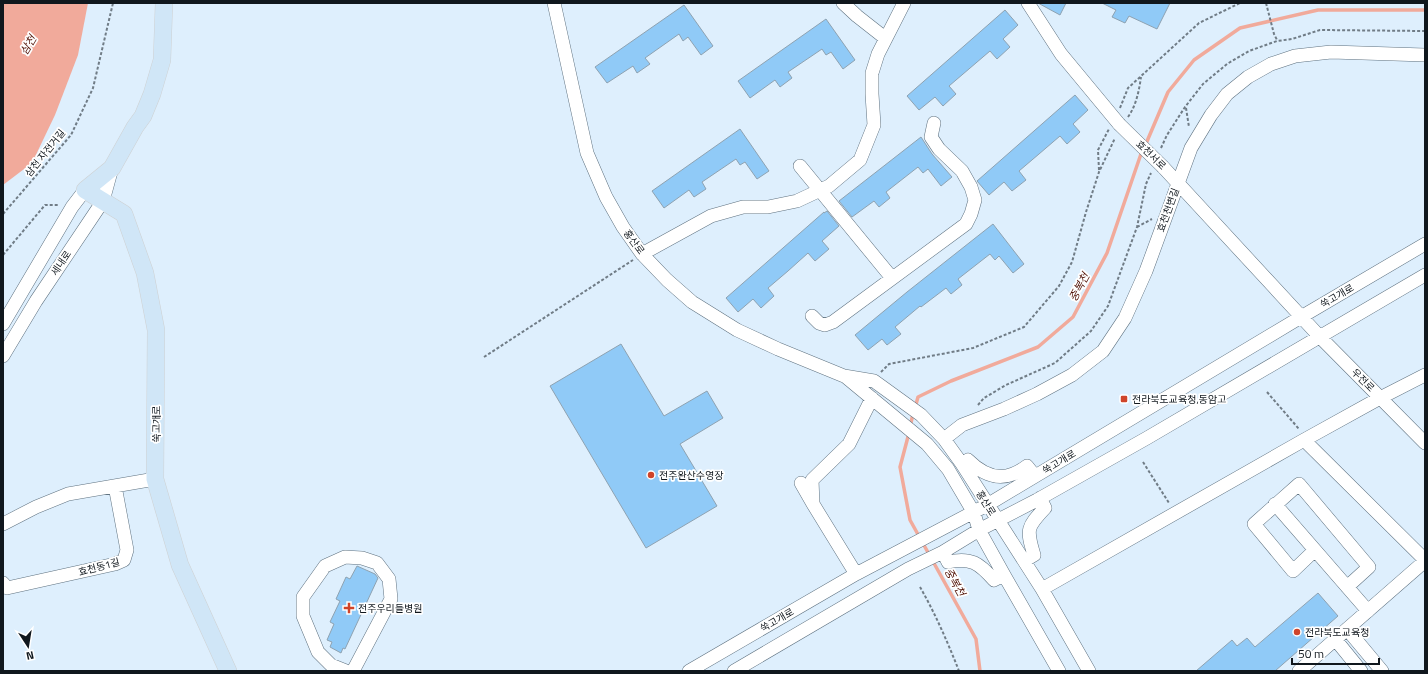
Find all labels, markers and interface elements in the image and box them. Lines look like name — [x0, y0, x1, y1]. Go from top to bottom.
water label: 삼천 — [16, 31, 41, 58]
street label: 삼천 자전거길 — [21, 126, 69, 180]
street label: 효천서로 — [1133, 137, 1169, 173]
street label: 효천천변길 — [1153, 186, 1183, 234]
street label: 홍산로 — [620, 226, 648, 258]
street label: 세내로 — [47, 247, 75, 279]
water label: 중복천 — [1065, 268, 1094, 304]
street label: 쑥고개로 — [1317, 280, 1357, 312]
street label: 우전로 — [1348, 365, 1378, 395]
place label: 전라북도교육청,동암고 — [1132, 392, 1226, 407]
marker: 전라북도교육청,동암고 — [1119, 394, 1129, 404]
street label: 쑥고개로 — [149, 406, 164, 442]
street label: 쑥고개로 — [1039, 446, 1079, 478]
place label: 전주완산수영장 — [659, 468, 723, 483]
marker: 전주완산수영장 — [646, 470, 656, 480]
street label: 홍산로 — [972, 487, 1000, 519]
street label: 효천동1길 — [77, 554, 121, 580]
water label: 중복천 — [941, 565, 970, 601]
place label: 전주우리들병원 — [358, 601, 422, 616]
marker: 전주우리들병원 — [343, 602, 355, 614]
street label: 쑥고개로 — [757, 604, 797, 636]
place label: 전라북도교육청 — [1305, 625, 1369, 640]
north arrow — [8, 626, 48, 666]
marker: 전라북도교육청 — [1292, 627, 1302, 637]
scale bar — [1292, 640, 1379, 666]
text: 50 m — [1298, 644, 1324, 663]
text: N — [25, 647, 35, 664]

